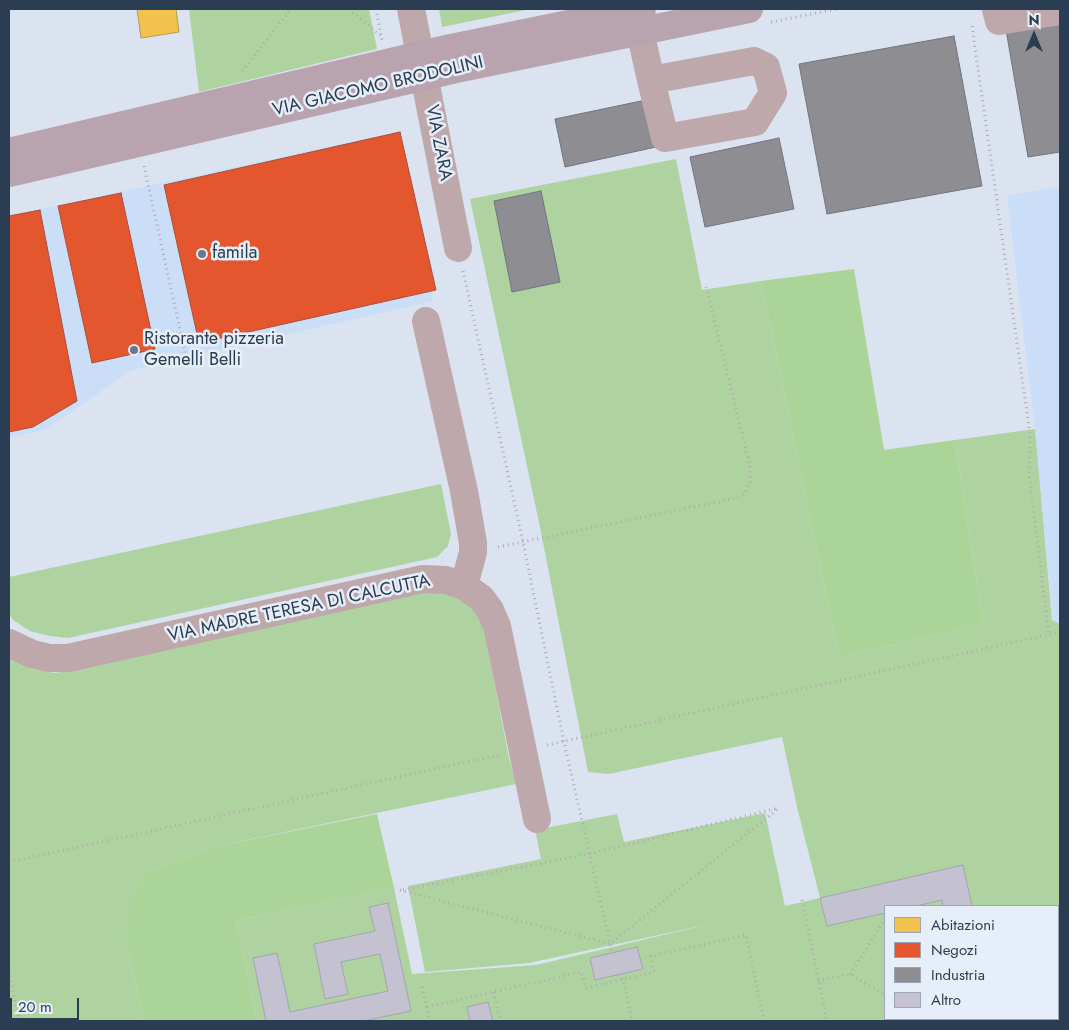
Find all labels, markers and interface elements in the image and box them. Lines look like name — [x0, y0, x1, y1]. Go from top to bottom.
north arrow — [1009, 10, 1059, 60]
text: N — [1028, 10, 1040, 30]
street label: VIA GIACOMO BRODOLINI — [270, 52, 486, 122]
street label: VIA ZARA — [420, 103, 456, 183]
place label: famila — [212, 243, 257, 265]
marker: famila — [196, 248, 208, 260]
place label: Ristorante pizzeria Gemelli Belli — [144, 329, 284, 372]
marker: Ristorante pizzeria Gemelli Belli — [128, 344, 140, 356]
street label: VIA MADRE TERESA DI CALCUTTA — [166, 571, 432, 647]
legend — [884, 905, 1059, 1020]
text: Abitazioni — [931, 914, 995, 936]
text: Negozi — [931, 939, 978, 961]
text: Industria — [931, 964, 985, 986]
scale bar — [12, 988, 81, 1020]
text: Altro — [931, 989, 961, 1011]
text: 20 m — [18, 996, 52, 1018]

